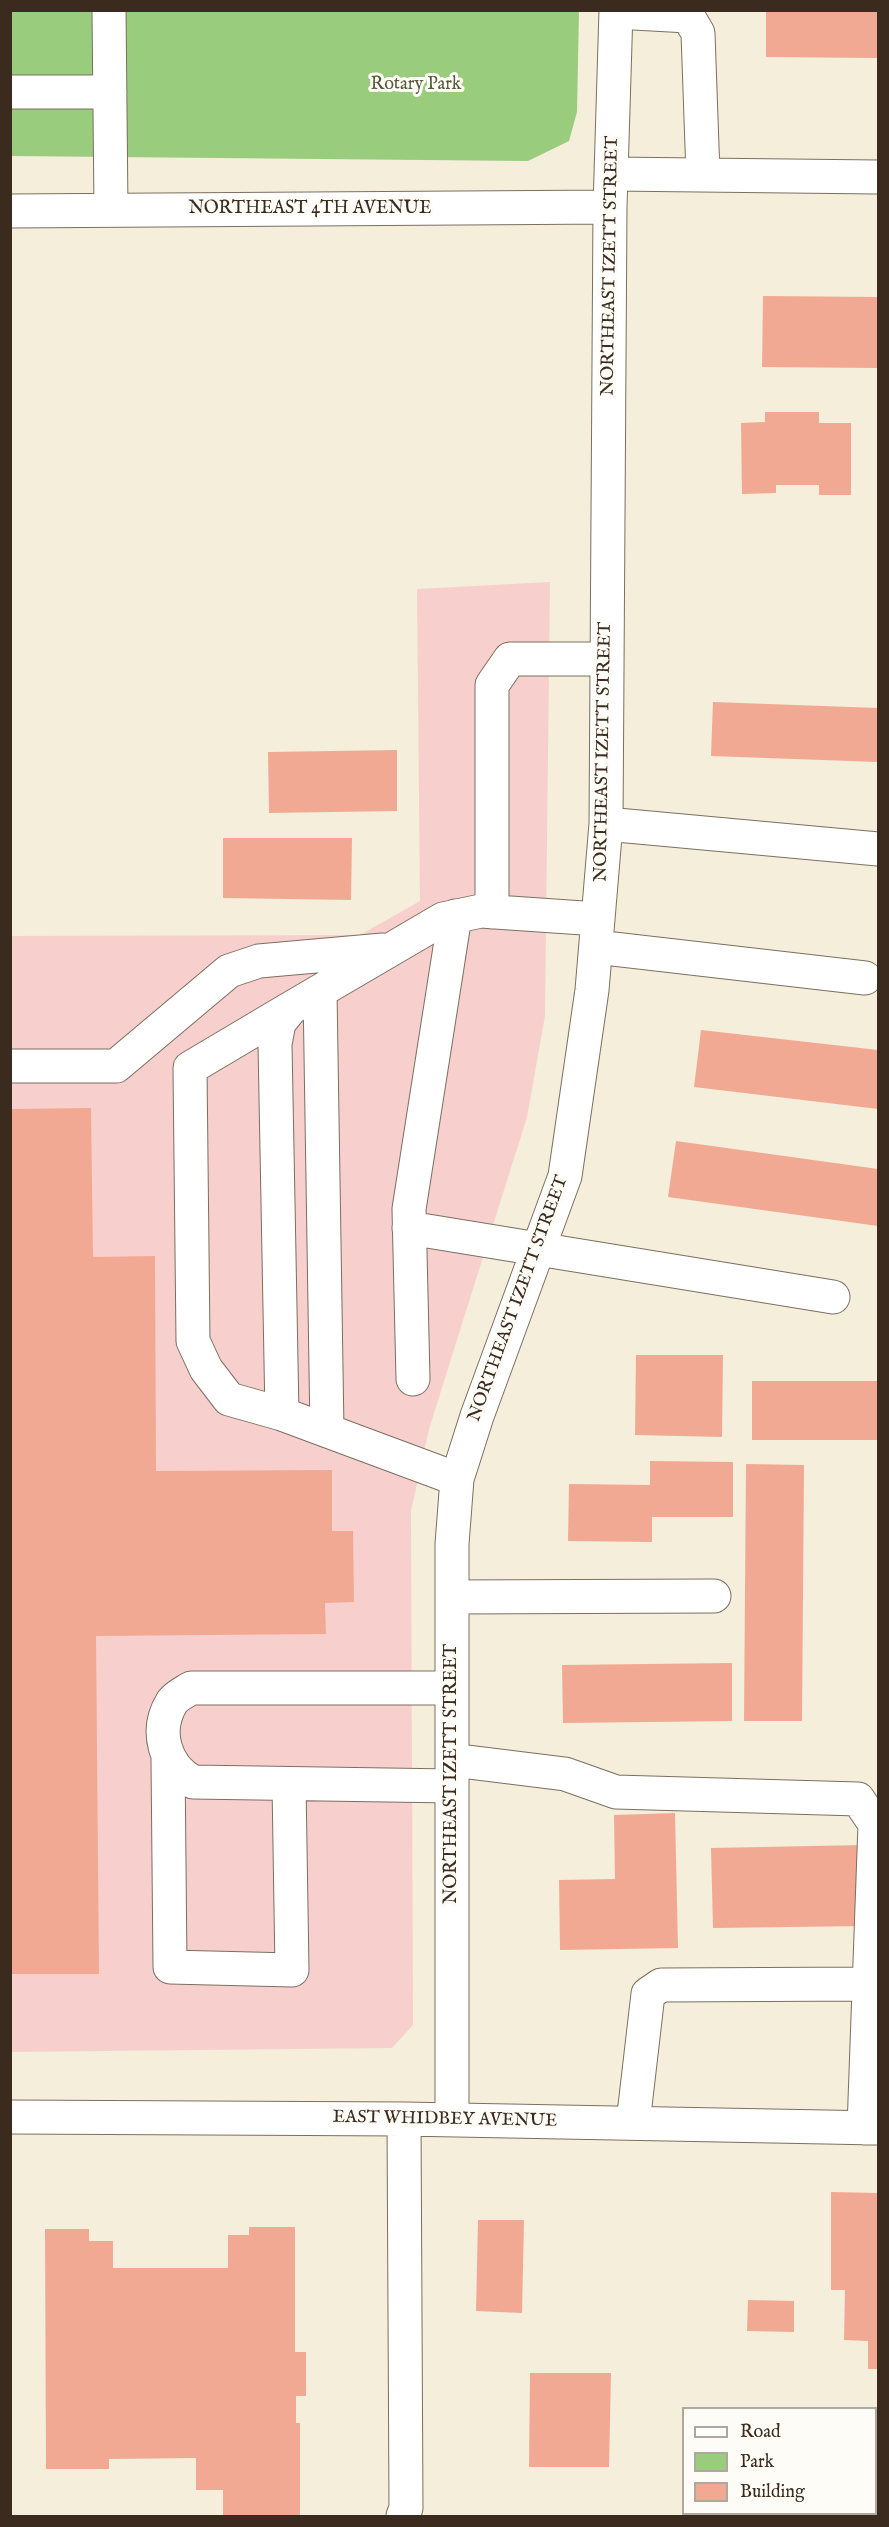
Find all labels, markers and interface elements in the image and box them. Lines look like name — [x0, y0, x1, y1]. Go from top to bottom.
park label: Rotary Park — [371, 74, 461, 96]
street label: NORTHEAST IZETT STREET — [598, 136, 624, 396]
street label: NORTHEAST 4TH AVENUE — [188, 198, 432, 220]
street label: NORTHEAST IZETT STREET — [591, 622, 617, 882]
street label: NORTHEAST IZETT STREET — [464, 1173, 574, 1425]
street label: NORTHEAST IZETT STREET — [441, 1644, 463, 1904]
street label: EAST WHIDBEY AVENUE — [332, 2107, 558, 2133]
legend — [682, 2407, 877, 2515]
text: Road — [740, 2421, 781, 2444]
text: Park — [740, 2451, 774, 2474]
text: Building — [740, 2481, 805, 2504]

